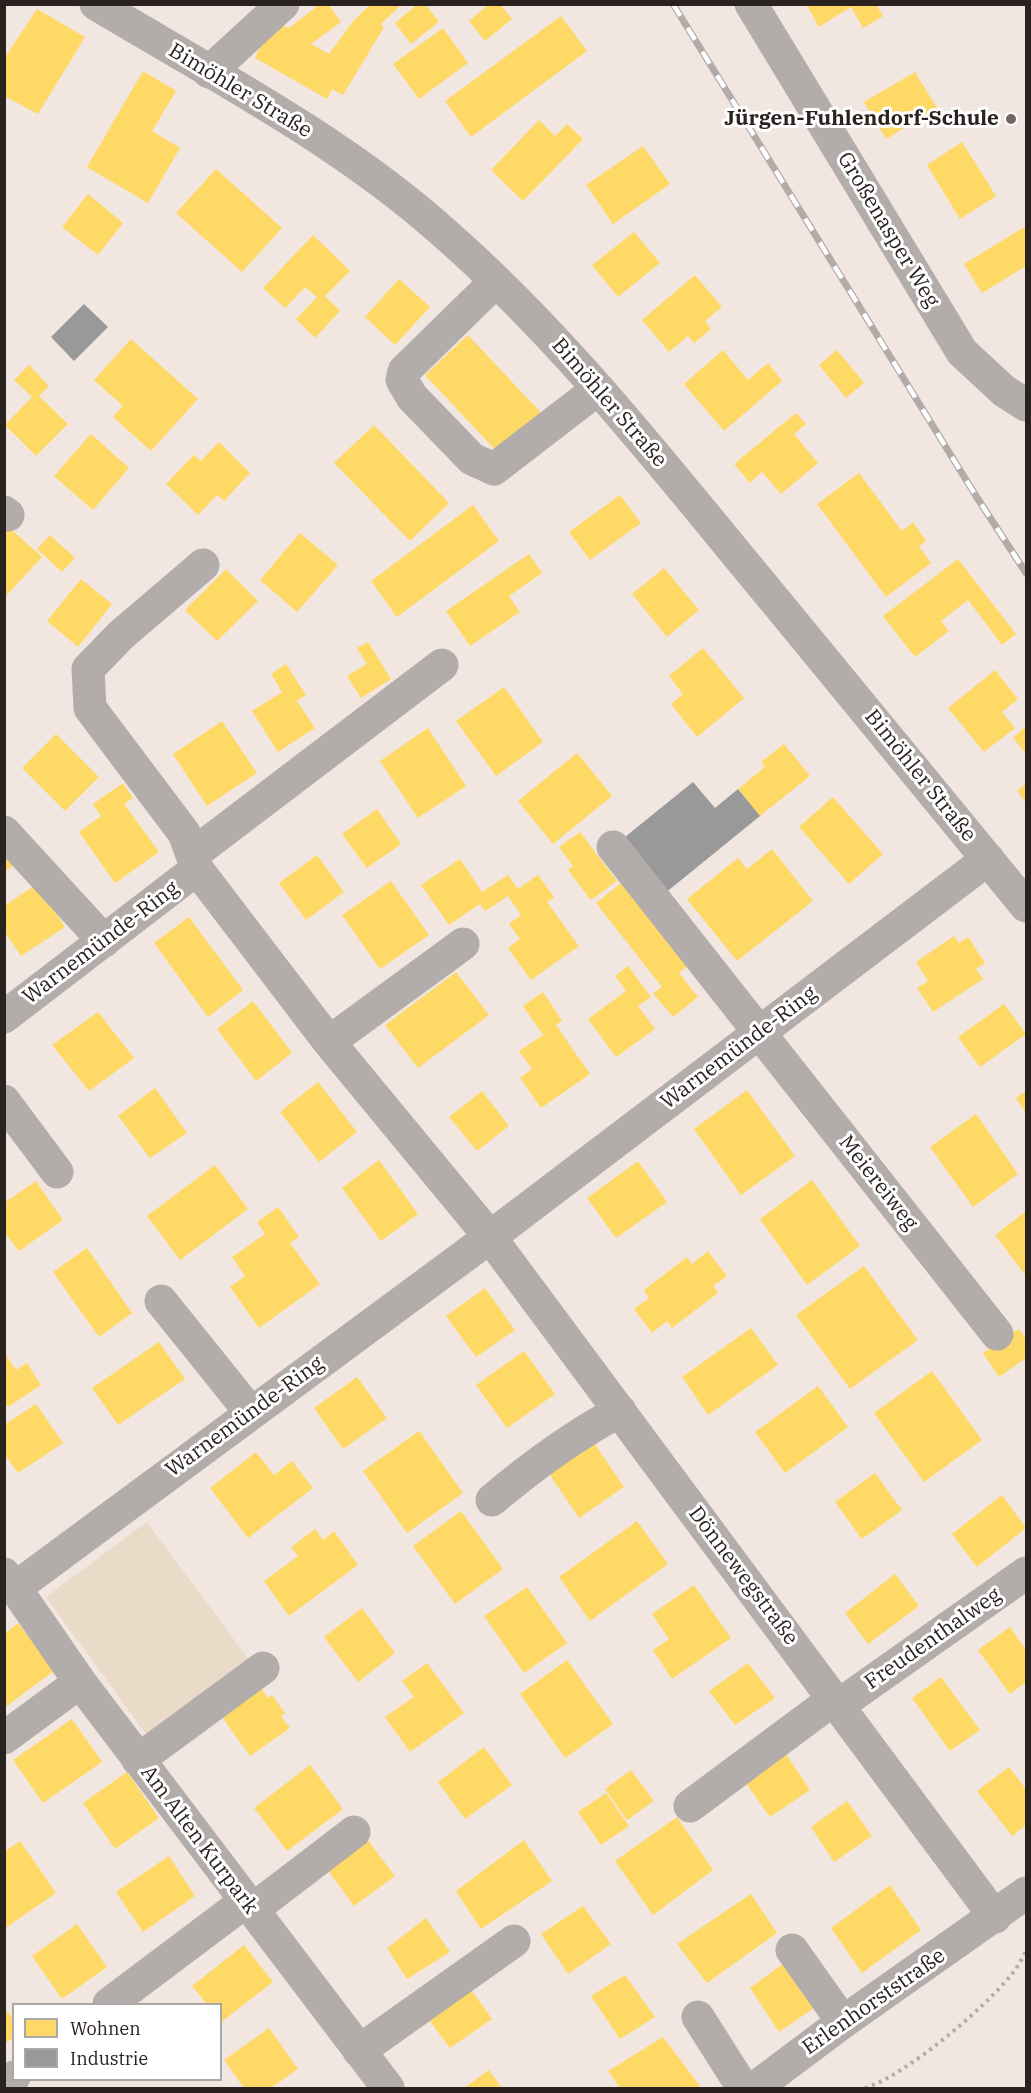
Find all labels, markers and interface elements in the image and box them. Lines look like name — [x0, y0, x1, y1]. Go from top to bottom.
street label: Bimöhler Straße — [164, 38, 316, 144]
place label: Jürgen-Fuhlendorf-Schule — [724, 106, 999, 132]
marker: Jürgen-Fuhlendorf-Schule — [1004, 112, 1018, 126]
street label: Großenasper Weg — [832, 148, 944, 312]
street label: Bimöhler Straße — [546, 333, 672, 473]
street label: Bimöhler Straße — [859, 705, 981, 847]
street label: Warnemünde-Ring — [18, 876, 184, 1010]
street label: Warnemünde-Ring — [656, 981, 822, 1115]
street label: Meiereiweg — [833, 1131, 923, 1235]
street label: Warnemünde-Ring — [161, 1351, 329, 1483]
street label: Dönnewegstraße — [683, 1502, 803, 1650]
street label: Freudenthalweg — [860, 1583, 1006, 1695]
street label: Am Alten Kurpark — [135, 1761, 263, 1919]
street label: Erlenhorststraße — [798, 1943, 950, 2061]
legend — [12, 2003, 222, 2081]
text: Wohnen — [70, 2017, 141, 2040]
text: Industrie — [70, 2047, 148, 2070]

